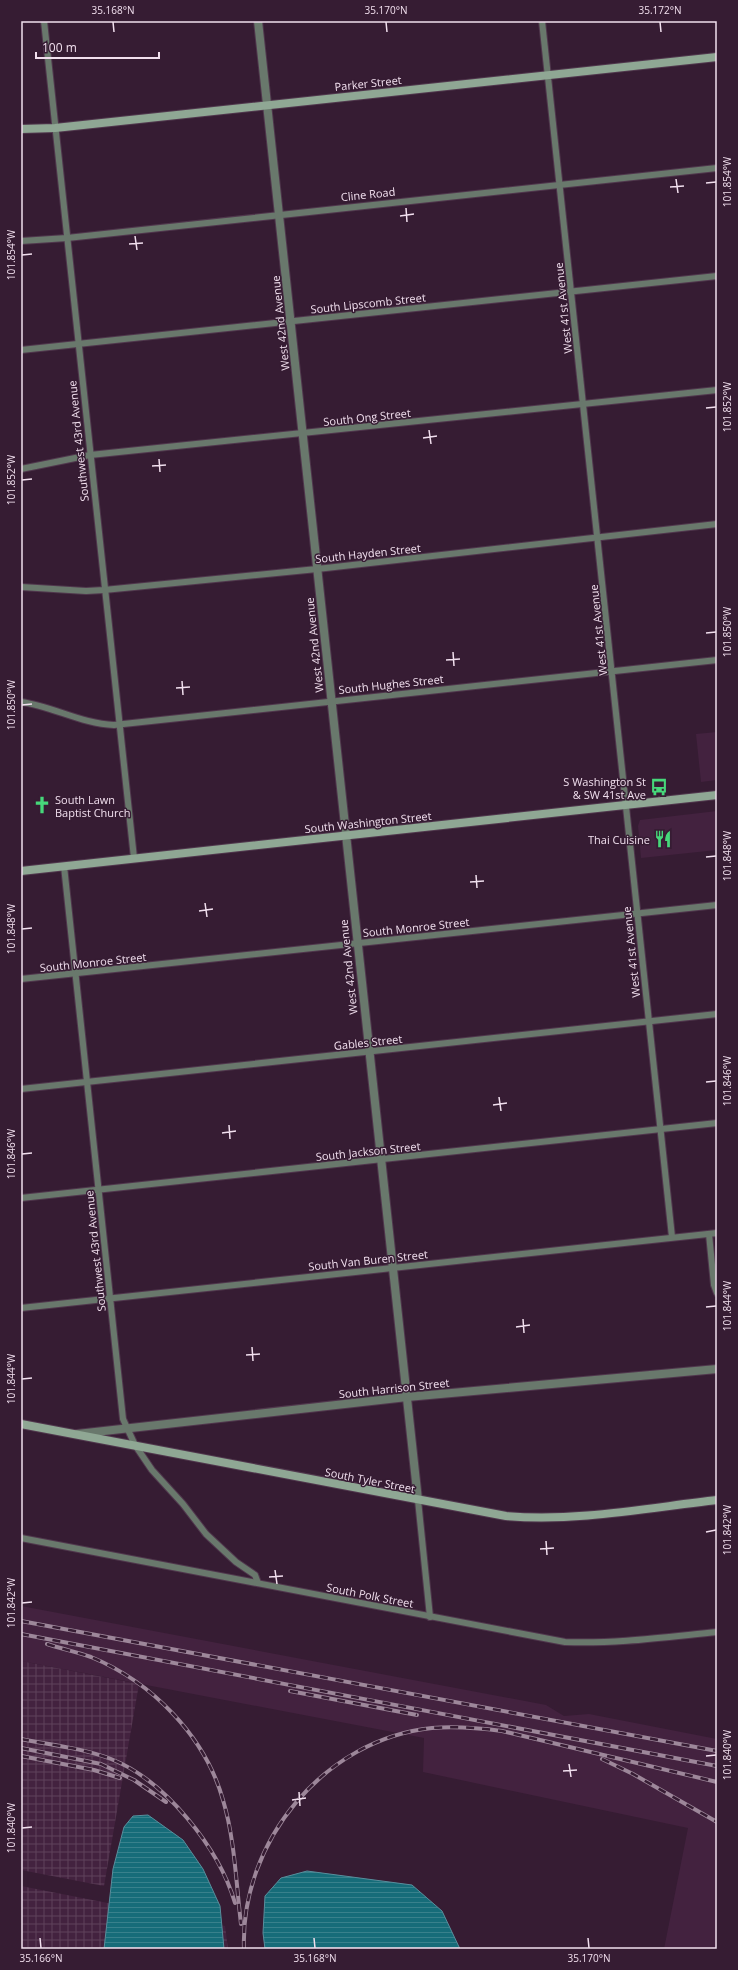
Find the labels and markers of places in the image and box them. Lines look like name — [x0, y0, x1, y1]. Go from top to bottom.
place label: S Washington St & SW 41st Ave — [563, 774, 646, 802]
bus stop icon: S Washington St & SW 41st Ave — [649, 777, 669, 797]
place label: South Lawn Baptist Church — [55, 792, 131, 820]
church icon: South Lawn Baptist Church — [32, 795, 52, 815]
restaurant icon: Thai Cuisine — [653, 829, 673, 849]
place label: Thai Cuisine — [588, 832, 650, 847]

